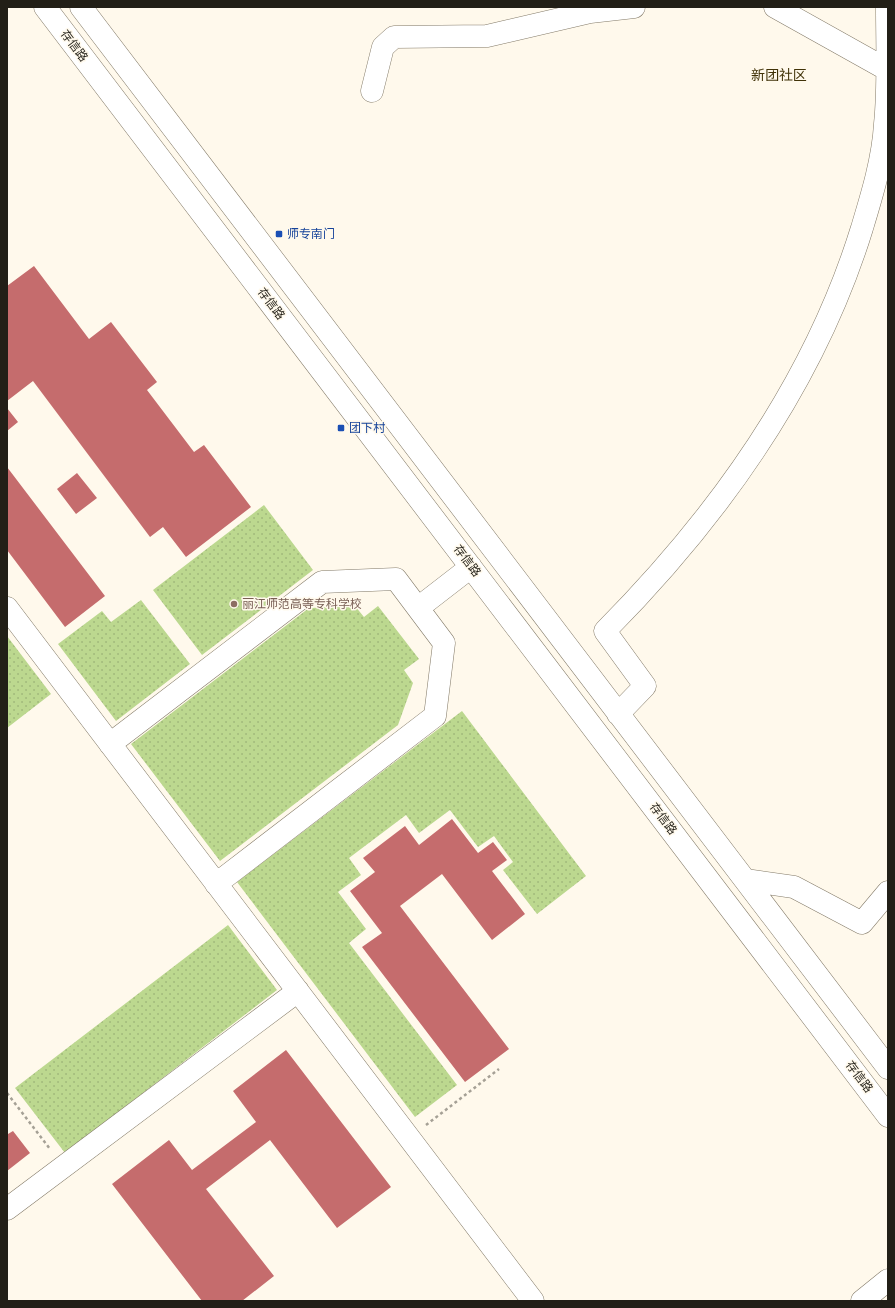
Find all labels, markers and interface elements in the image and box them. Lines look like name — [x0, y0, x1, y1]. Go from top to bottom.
street label: 存信路 — [56, 27, 92, 65]
district label: 新团社区 — [751, 66, 807, 86]
place label: 师专南门 — [287, 226, 335, 243]
marker: 师专南门 — [274, 229, 284, 239]
street label: 存信路 — [253, 285, 289, 323]
place label: 团下村 — [349, 420, 386, 437]
marker: 团下村 — [336, 423, 346, 433]
street label: 存信路 — [449, 542, 485, 580]
place label: 丽江师范高等专科学校 — [242, 596, 362, 613]
marker: 丽江师范高等专科学校 — [229, 599, 239, 609]
street label: 存信路 — [645, 800, 681, 838]
street label: 存信路 — [841, 1058, 877, 1096]

